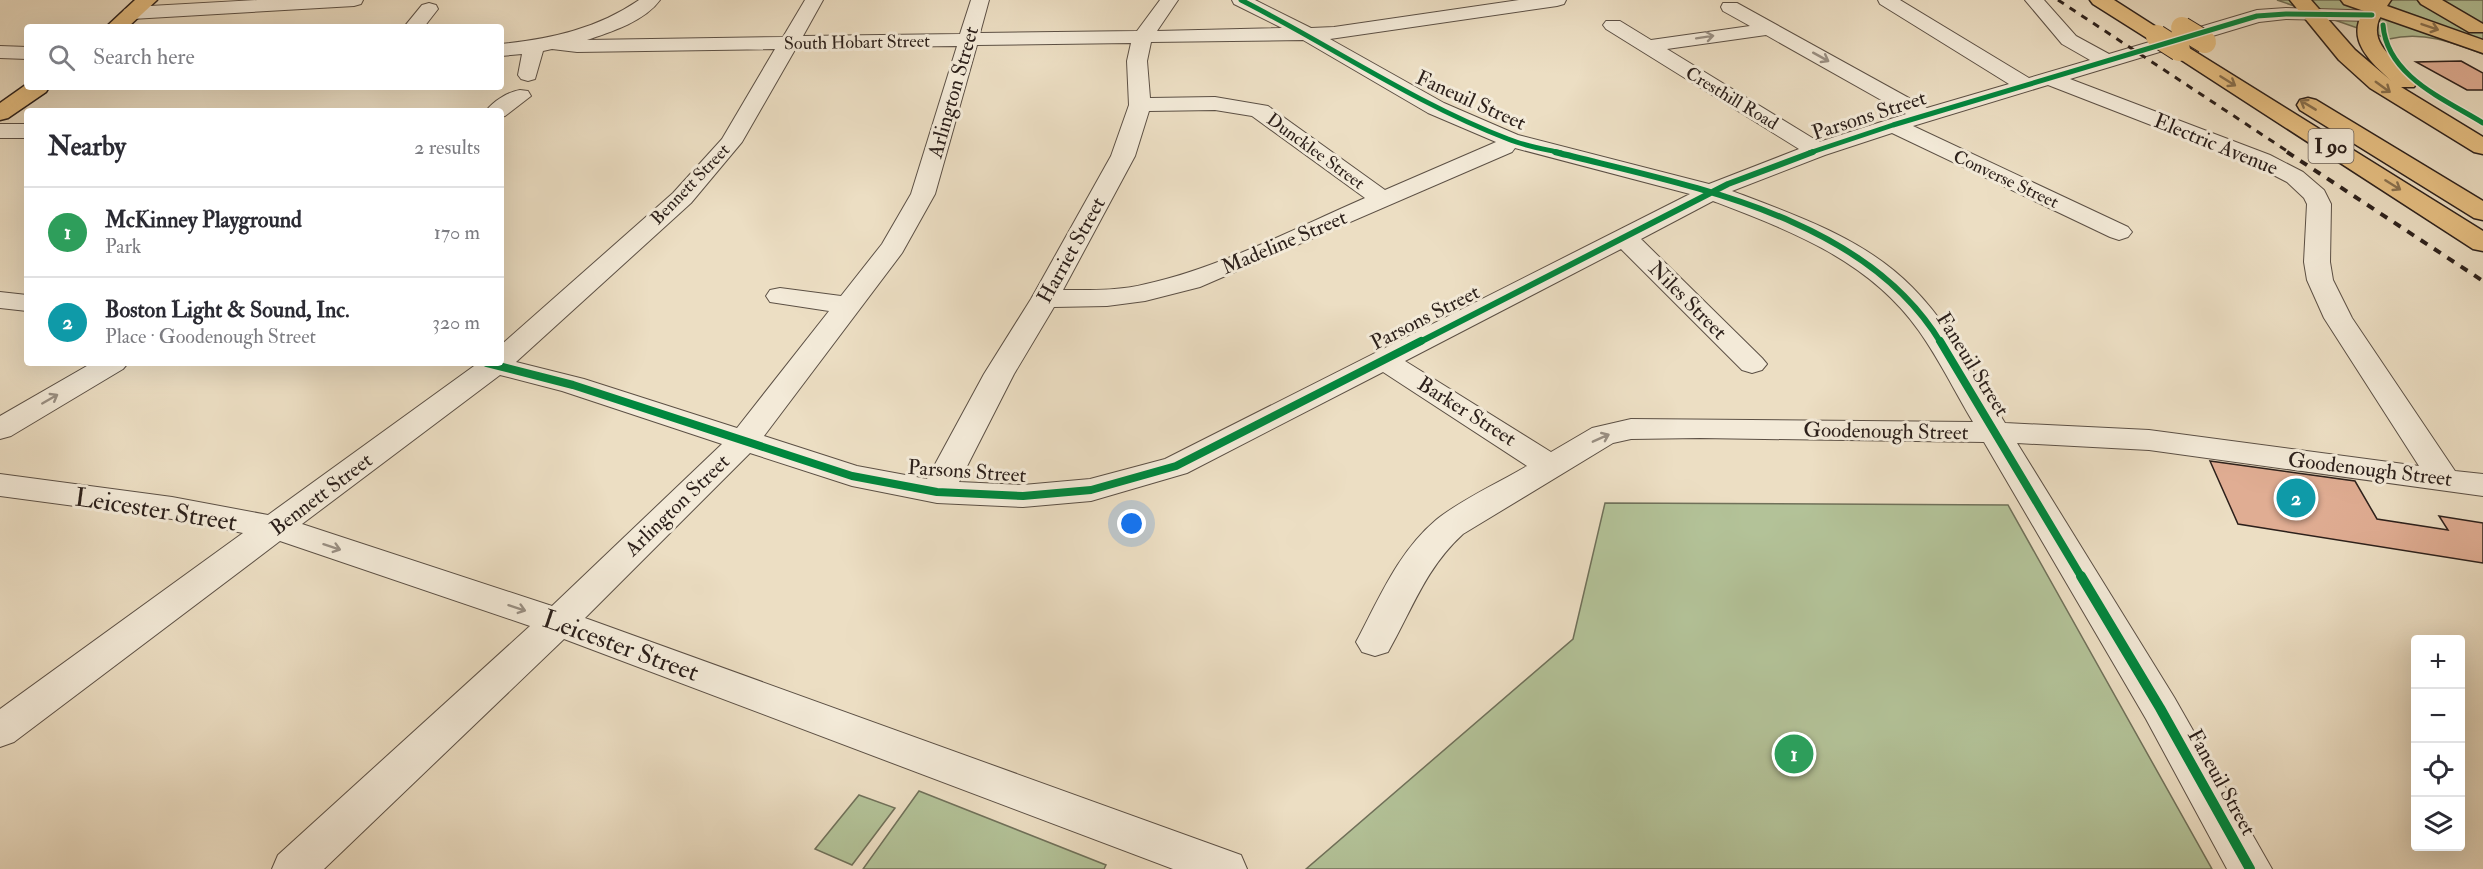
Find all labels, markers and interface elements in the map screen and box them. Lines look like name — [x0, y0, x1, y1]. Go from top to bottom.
street label: Arlington Street — [921, 23, 985, 162]
one-way arrow — [2420, 23, 2439, 34]
search box — [24, 24, 504, 90]
street label: South Hobart Street — [784, 30, 930, 55]
one-way arrow — [1695, 32, 1714, 43]
icon: search — [45, 41, 78, 74]
text: Search here — [93, 43, 195, 71]
one-way arrow — [1812, 51, 1829, 63]
street label: Cresthill Road — [1681, 62, 1782, 135]
street label: Faneuil Street — [1412, 64, 1530, 137]
one-way arrow — [2219, 75, 2236, 87]
one-way arrow — [2375, 81, 2391, 93]
street label: Parsons Street — [1809, 84, 1930, 147]
one-way arrow — [2300, 98, 2317, 110]
street label: Electric Avenue — [2150, 107, 2282, 182]
street label: Duncklee Street — [1262, 108, 1369, 195]
road number: I 90 — [2308, 129, 2354, 163]
text: Nearby — [48, 131, 126, 163]
text: 2 results — [414, 135, 480, 160]
street label: Bennett Street — [646, 139, 735, 230]
street label: Converse Street — [1949, 145, 2062, 214]
one-way arrow — [2384, 180, 2401, 192]
street label: Harriet Street — [1031, 192, 1112, 308]
street label: Madeline Street — [1217, 204, 1351, 281]
text: McKinney Playground — [105, 206, 302, 234]
text: 1 — [64, 220, 71, 245]
text: 170 m — [434, 220, 480, 245]
text: Park — [105, 234, 141, 259]
street label: Niles Street — [1643, 255, 1733, 346]
street label: Parsons Street — [1366, 278, 1484, 356]
text: Boston Light & Sound, Inc. — [105, 296, 349, 324]
street label: Faneuil Street — [1930, 307, 2015, 421]
text: 2 — [62, 310, 73, 335]
text: 320 m — [432, 310, 480, 335]
text: Place · Goodenough Street — [105, 324, 316, 349]
street label: Barker Street — [1412, 370, 1521, 453]
one-way arrow — [42, 393, 59, 405]
street label: Goodenough Street — [1803, 417, 1969, 446]
one-way arrow — [1591, 432, 1609, 443]
street label: Goodenough Street — [2286, 446, 2454, 493]
street label: Bennett Street — [265, 447, 378, 542]
street label: Arlington Street — [618, 448, 736, 563]
street label: Parsons Street — [907, 454, 1027, 489]
pin: 2 — [2276, 476, 2316, 520]
street label: Leicester Street — [72, 481, 239, 539]
your location — [1117, 509, 1146, 538]
one-way arrow — [322, 542, 341, 553]
one-way arrow — [507, 603, 526, 614]
street label: Leicester Street — [538, 603, 703, 689]
map controls — [2411, 635, 2465, 851]
button: + — [2411, 635, 2465, 689]
button: − — [2411, 689, 2465, 743]
street label: Faneuil Street — [2181, 724, 2262, 840]
pin: 1 — [1774, 732, 1814, 777]
button: locate — [2411, 743, 2465, 797]
button: layers — [2411, 797, 2465, 851]

